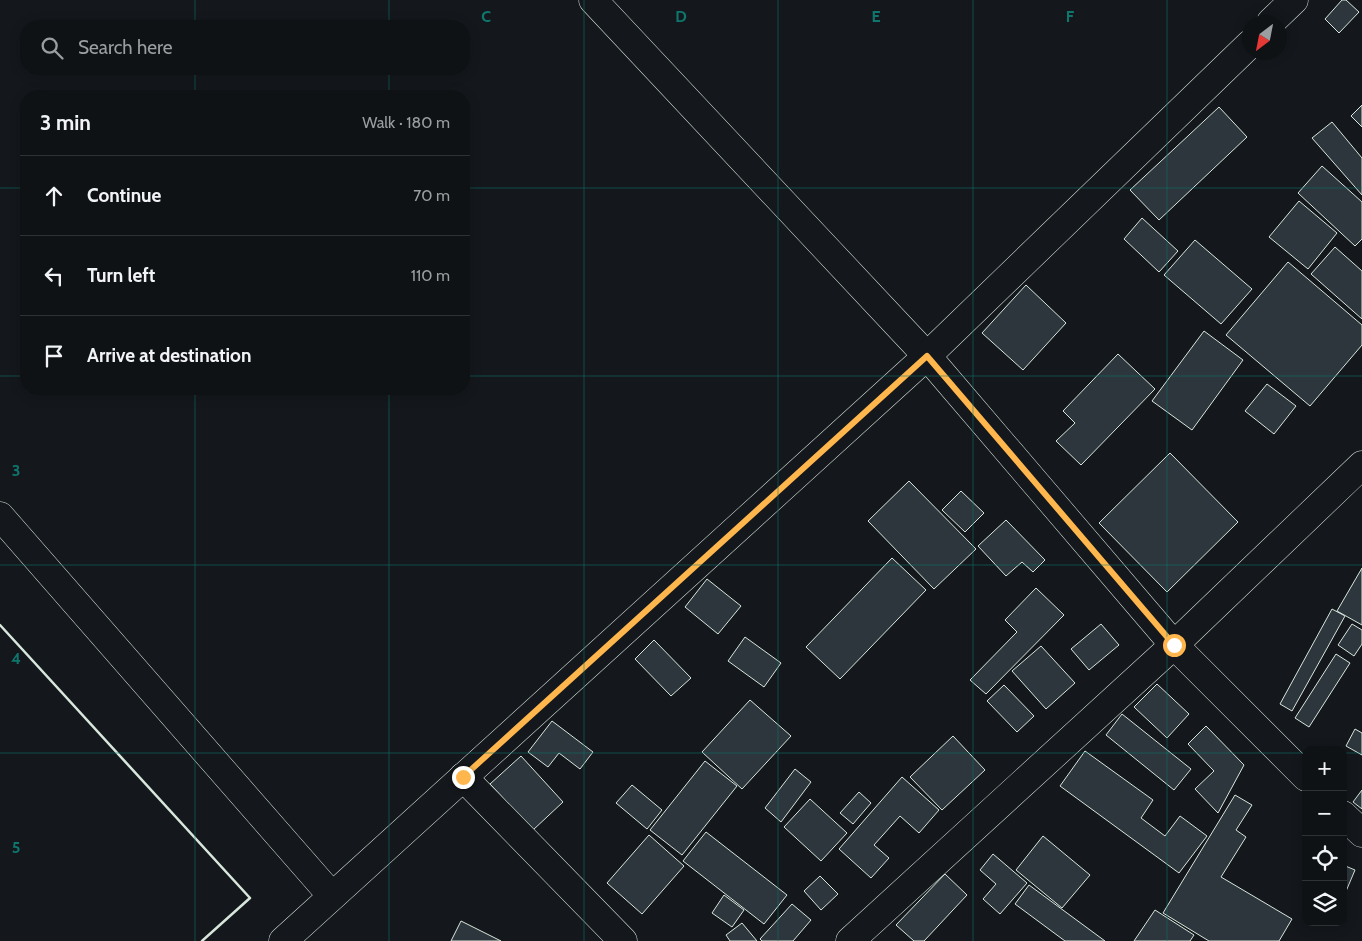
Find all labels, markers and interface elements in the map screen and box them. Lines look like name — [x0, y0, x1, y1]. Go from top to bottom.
text: C — [481, 7, 491, 26]
text: D — [675, 7, 687, 26]
text: E — [871, 7, 881, 26]
text: F — [1066, 7, 1075, 26]
north arrow — [1242, 15, 1287, 60]
search box — [20, 20, 470, 75]
icon: search — [38, 34, 66, 62]
text: Search here — [78, 36, 172, 59]
text: 3 min — [40, 110, 91, 135]
text: Walk · 180 m — [362, 113, 450, 132]
icon: ahead — [40, 182, 68, 210]
text: Continue — [87, 184, 161, 207]
text: 70 m — [413, 186, 450, 205]
icon: left — [40, 262, 68, 290]
text: Turn left — [87, 264, 155, 287]
text: 110 m — [411, 266, 450, 285]
icon: arrive — [40, 342, 68, 370]
text: Arrive at destination — [87, 344, 251, 367]
text: 3 — [12, 461, 20, 480]
route start — [1163, 634, 1186, 657]
text: 4 — [11, 649, 21, 668]
map controls — [1302, 746, 1347, 926]
button: + — [1302, 746, 1347, 791]
route end — [452, 766, 475, 789]
button: − — [1302, 791, 1347, 836]
button: locate — [1302, 836, 1347, 881]
text: 5 — [12, 838, 20, 857]
button: layers — [1302, 881, 1347, 926]

